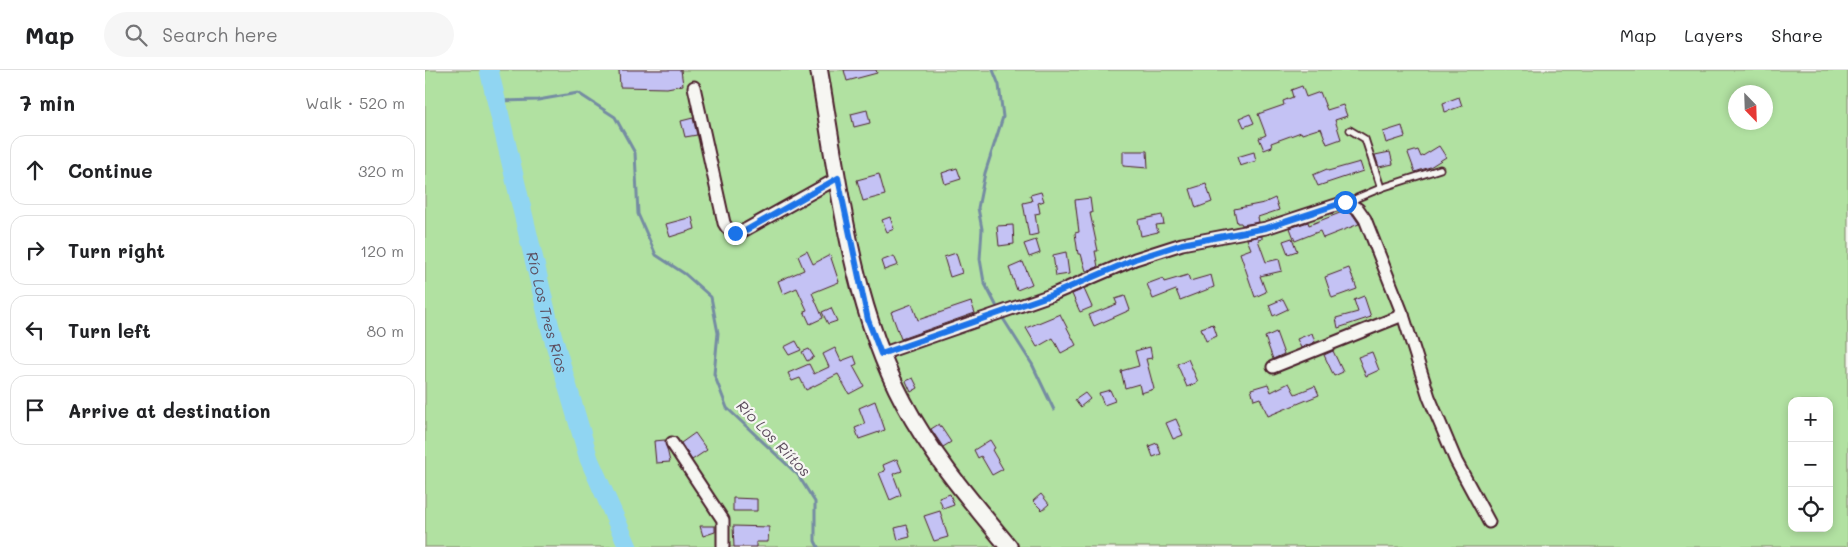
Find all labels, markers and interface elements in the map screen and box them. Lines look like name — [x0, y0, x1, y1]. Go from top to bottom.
search box — [104, 12, 454, 57]
text: Map — [25, 19, 74, 50]
icon: search — [122, 21, 150, 49]
text: Search here — [162, 22, 278, 47]
text: Map — [1620, 23, 1656, 47]
text: Layers — [1684, 23, 1743, 47]
text: Share — [1771, 23, 1823, 47]
north arrow — [1728, 85, 1773, 130]
text: 7 min — [20, 89, 75, 116]
text: Walk · 520 m — [305, 92, 405, 113]
icon: ahead — [21, 156, 49, 184]
text: Continue — [68, 158, 153, 183]
text: 320 m — [358, 160, 404, 181]
route start — [1334, 191, 1357, 214]
route end — [724, 222, 747, 245]
icon: right — [21, 236, 49, 264]
text: Turn right — [68, 238, 165, 263]
text: 120 m — [360, 240, 404, 261]
water label: Río Los Tres Ríos — [522, 249, 573, 375]
icon: left — [21, 316, 49, 344]
text: Turn left — [68, 318, 151, 343]
text: 80 m — [367, 320, 404, 341]
icon: arrive — [21, 396, 49, 424]
water label: Río Los Riítos — [733, 396, 815, 480]
map controls — [1788, 397, 1833, 532]
button: + — [1788, 397, 1833, 442]
text: Arrive at destination — [68, 398, 271, 423]
button: − — [1788, 442, 1833, 487]
button: locate — [1788, 487, 1833, 532]

